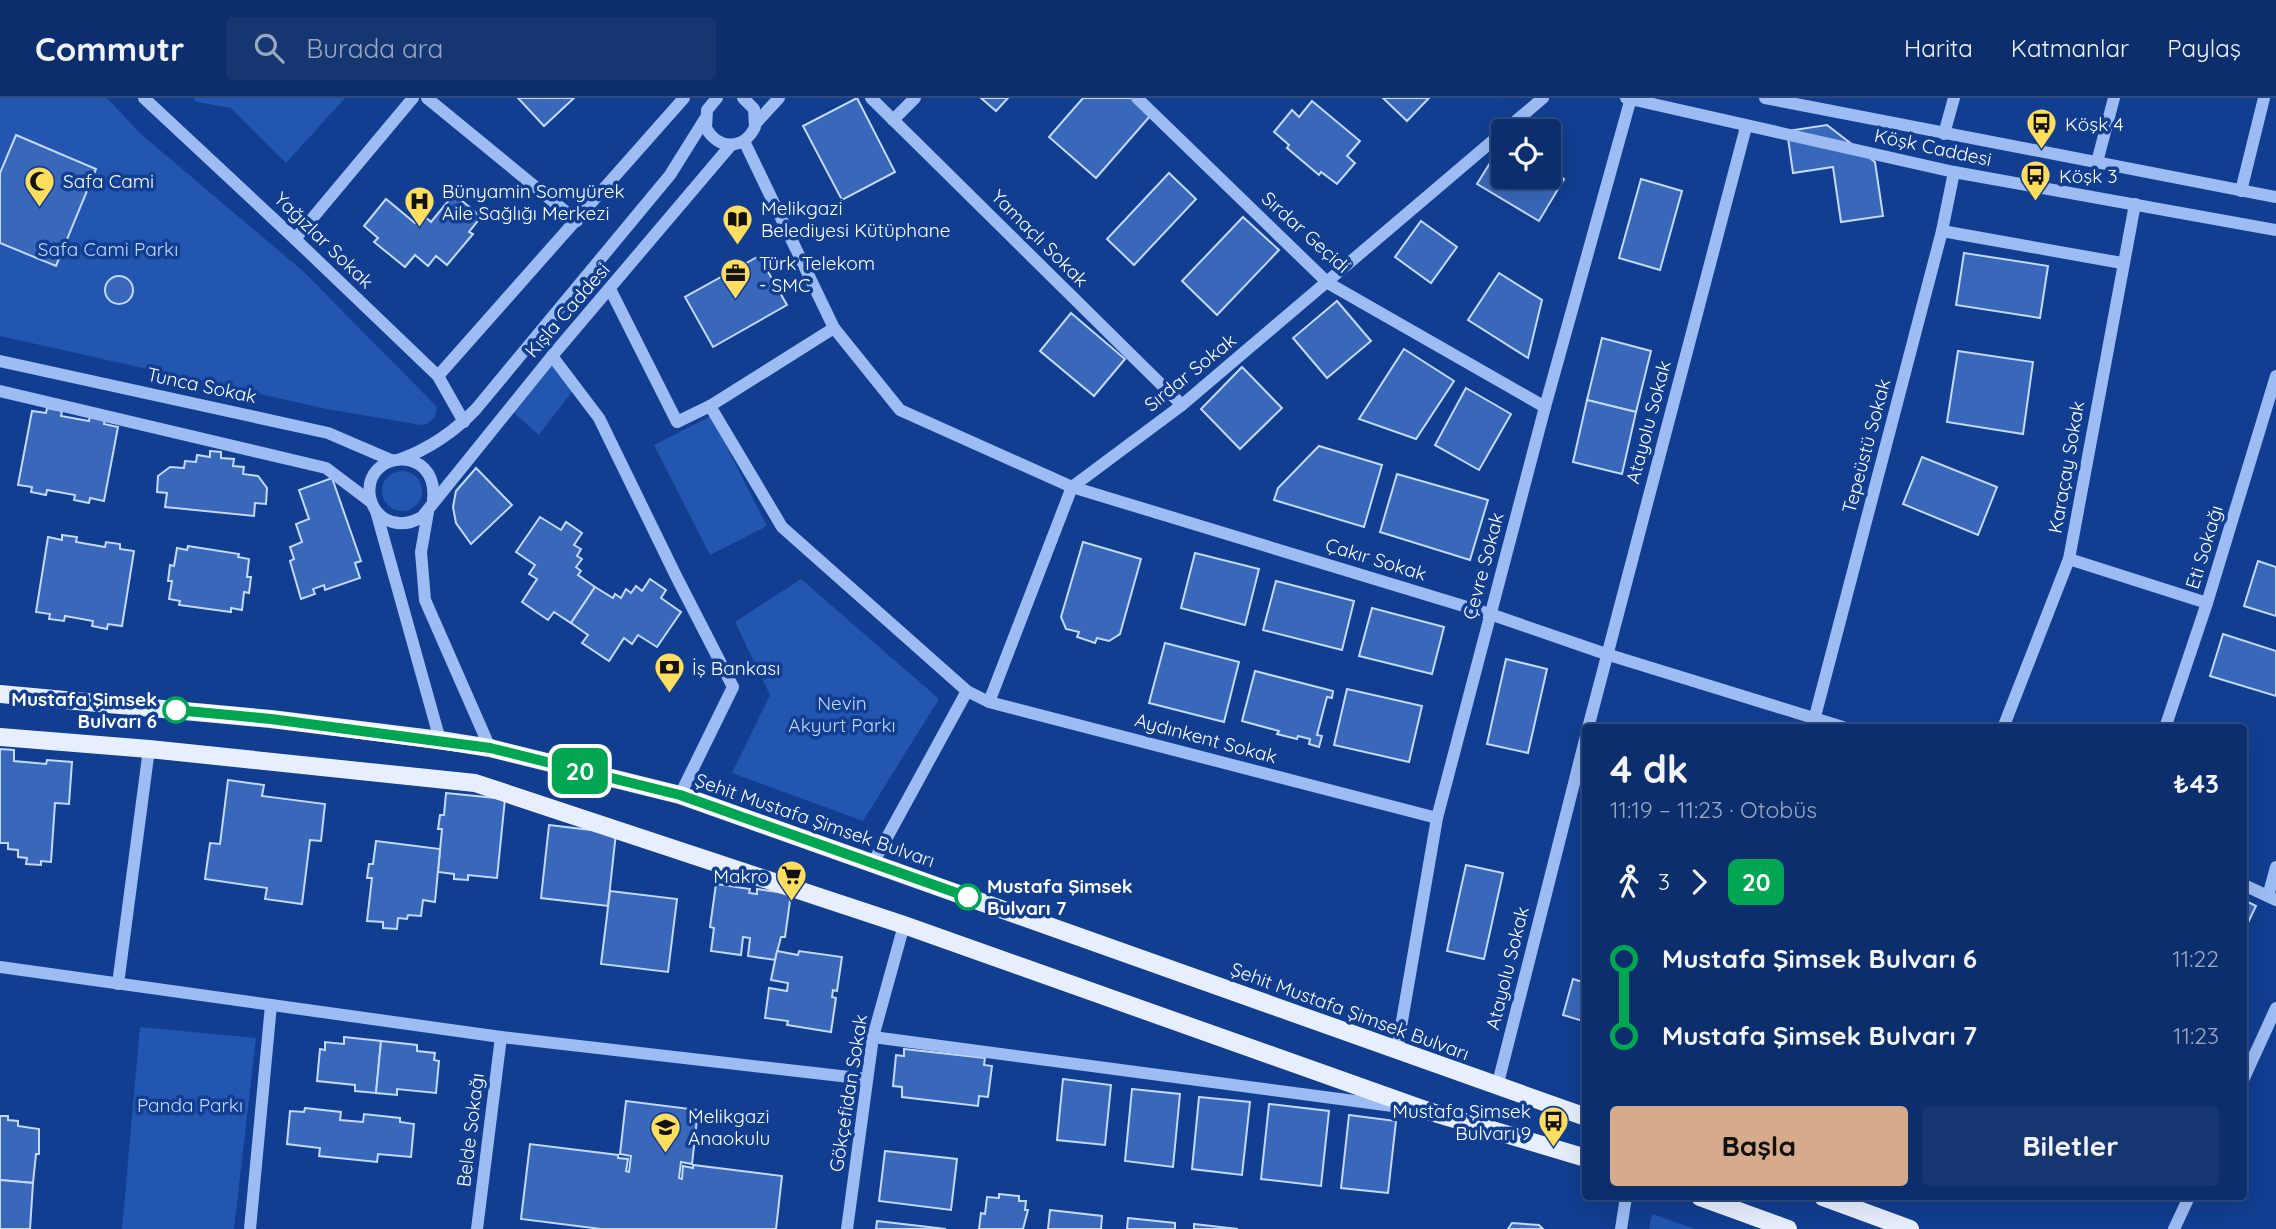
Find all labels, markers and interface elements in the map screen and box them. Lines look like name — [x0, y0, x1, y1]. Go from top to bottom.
search box — [226, 17, 716, 80]
text: Commutr — [35, 28, 184, 69]
icon: search — [250, 29, 288, 67]
text: Burada ara — [306, 32, 443, 65]
text: Harita — [1904, 33, 1973, 63]
text: Katmanlar — [2011, 33, 2129, 63]
text: Paylaş — [2167, 33, 2241, 63]
bus stop icon: Köşk 4 — [2025, 107, 2059, 151]
place label: Köşk 4 — [2065, 112, 2124, 136]
map controls — [1491, 119, 1561, 189]
button: locate — [1491, 119, 1561, 189]
street label: Köşk Caddesi — [1872, 123, 1994, 171]
bus stop icon: Köşk 3 — [2019, 159, 2053, 203]
mosque icon: Safa Cami — [23, 164, 57, 208]
place label: Köşk 3 — [2059, 164, 2118, 188]
place label: Safa Cami — [63, 169, 154, 193]
place label: Bünyamin Somyürek Aile Sağlığı Merkezi — [442, 179, 625, 225]
street label: Yamaçlı Sokak — [986, 184, 1094, 292]
hospital icon: Bünyamin Somyürek Aile Sağlığı Merkezi — [402, 185, 436, 229]
street label: Sırdar Geçidi — [1257, 186, 1355, 278]
street label: Yağızlar Sokak — [269, 187, 379, 293]
place label: Melikgazi Belediyesi Kütüphane — [761, 196, 950, 242]
library icon: Melikgazi Belediyesi Kütüphane — [721, 202, 755, 246]
park label: Safa Cami Parkı — [38, 237, 178, 261]
place label: Türk Telekom - SMC — [759, 251, 875, 297]
office icon: Türk Telekom - SMC — [719, 257, 753, 301]
street label: Kışla Caddesi — [519, 258, 615, 362]
street label: Sırdar Sokak — [1139, 328, 1241, 416]
street label: Atayolu Sokak — [1620, 358, 1676, 486]
street label: Tunca Sokak — [145, 362, 259, 408]
street label: Tepeüstü Sokak — [1837, 376, 1895, 516]
street label: Karaçay Sokak — [2043, 399, 2089, 535]
street label: Eti Sokağı — [2180, 502, 2228, 592]
street label: Çevre Sokak — [1457, 510, 1509, 622]
street label: Çakır Sokak — [1322, 532, 1430, 586]
bank icon: İş Bankası — [652, 651, 686, 695]
place label: İş Bankası — [692, 656, 780, 680]
place label: Mustafa Şimsek Bulvarı 6 — [11, 687, 157, 733]
park label: Nevin Akyurt Parkı — [788, 691, 896, 737]
marker: Mustafa Şimsek Bulvarı 6 — [163, 697, 189, 723]
street label: Aydınkent Sokak — [1132, 708, 1280, 768]
text: 4 dk — [1610, 745, 1688, 793]
line badge: 20 — [548, 748, 612, 794]
text: 20 — [566, 756, 594, 786]
text: ₺43 — [2173, 767, 2219, 800]
street label: Şehit Mustafa Şimsek Bulvarı — [692, 768, 938, 872]
text: 11:19 – 11:23 · Otobüs — [1610, 795, 1817, 824]
supermarket icon: Makro — [775, 859, 809, 903]
icon: walk — [1610, 863, 1648, 901]
icon: forward — [1680, 863, 1718, 901]
place label: Makro — [713, 864, 769, 888]
text: 3 — [1658, 867, 1670, 896]
text: 20 — [1742, 867, 1770, 897]
place label: Mustafa Şimsek Bulvarı 7 — [987, 874, 1133, 920]
marker: Mustafa Şimsek Bulvarı 7 — [955, 884, 981, 910]
street label: Atayolu Sokak — [1480, 904, 1534, 1032]
text: Mustafa Şimsek Bulvarı 6 — [1662, 942, 1977, 975]
text: 11:22 — [2172, 944, 2219, 973]
street label: Şehit Mustafa Şimsek Bulvarı — [1228, 957, 1472, 1065]
street label: Gökçefidan Sokak — [824, 1012, 872, 1174]
text: Mustafa Şimsek Bulvarı 7 — [1662, 1019, 1977, 1052]
text: 11:23 — [2173, 1021, 2219, 1050]
street label: Belde Sokağı — [451, 1072, 489, 1188]
park label: Panda Parkı — [137, 1093, 243, 1117]
place label: Mustafa Şimsek Bulvarı 9 — [1392, 1099, 1531, 1145]
place label: Melikgazi Anaokulu — [688, 1104, 770, 1150]
bus stop icon: Mustafa Şimsek Bulvarı 9 — [1537, 1105, 1571, 1149]
button: Başla — [1610, 1106, 1908, 1186]
button: Biletler — [1922, 1106, 2219, 1186]
school or university icon: Melikgazi Anaokulu — [648, 1110, 682, 1154]

